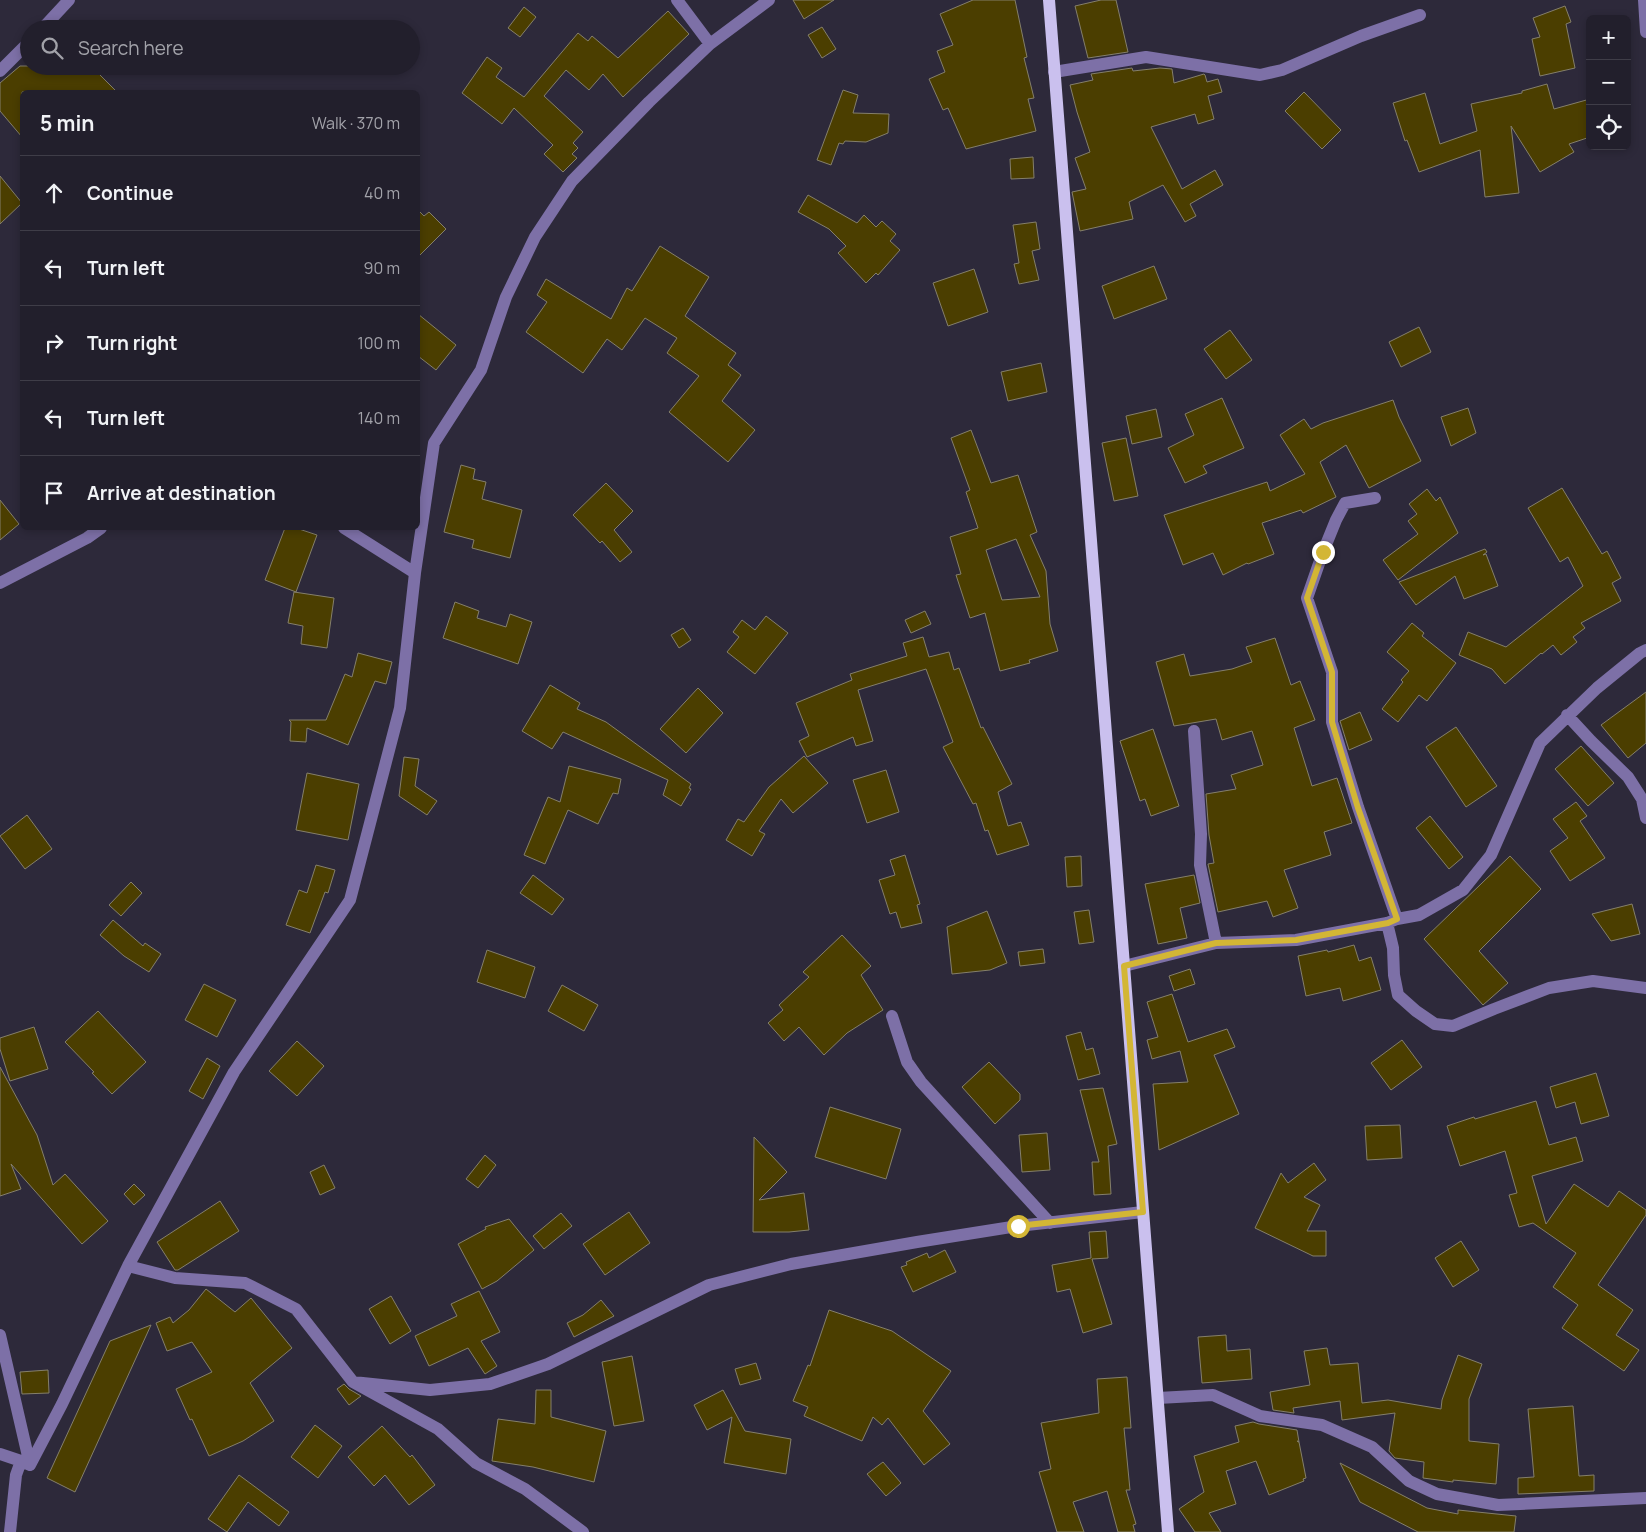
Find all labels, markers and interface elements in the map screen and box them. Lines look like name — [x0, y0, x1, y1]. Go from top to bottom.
map controls — [1586, 15, 1631, 150]
button: + — [1586, 15, 1631, 60]
search box — [20, 20, 420, 75]
icon: search — [38, 34, 66, 62]
text: Search here — [78, 35, 184, 61]
button: − — [1586, 60, 1631, 105]
button: locate — [1586, 105, 1631, 150]
text: 5 min — [40, 109, 94, 137]
text: Walk · 370 m — [312, 112, 400, 134]
icon: ahead — [40, 179, 68, 207]
text: Continue — [87, 180, 173, 206]
text: 40 m — [364, 182, 400, 204]
icon: left — [40, 254, 68, 282]
text: Turn left — [87, 255, 165, 281]
text: 90 m — [364, 257, 400, 279]
icon: right — [40, 329, 68, 357]
text: Turn right — [87, 330, 177, 356]
text: 100 m — [357, 332, 400, 354]
icon: left — [40, 404, 68, 432]
text: Turn left — [87, 405, 165, 431]
text: 140 m — [358, 407, 400, 429]
icon: arrive — [40, 479, 68, 507]
text: Arrive at destination — [87, 480, 276, 506]
route end — [1312, 541, 1335, 564]
route start — [1007, 1215, 1030, 1238]

